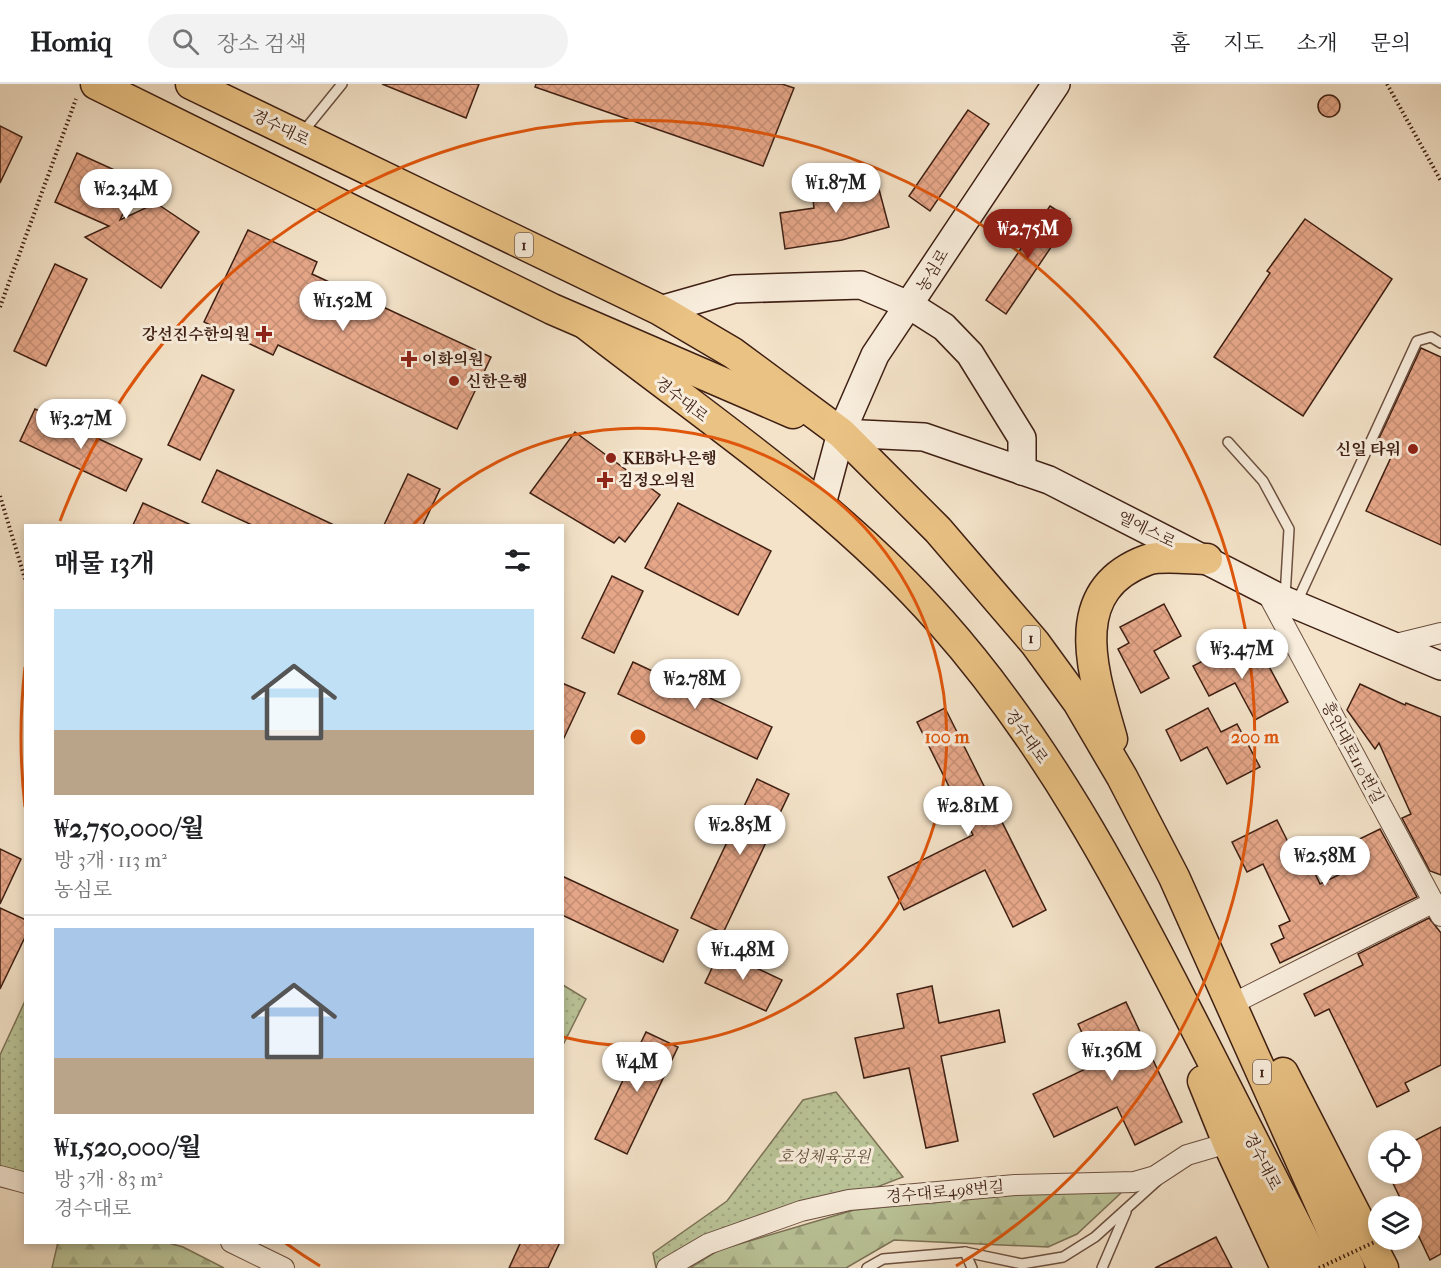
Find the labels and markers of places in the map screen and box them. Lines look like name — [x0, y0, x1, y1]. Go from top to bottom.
pin: ₩1.87M — [787, 163, 885, 214]
pin: ₩2.34M — [77, 169, 175, 220]
pin: ₩2.75M — [979, 209, 1077, 260]
pin: ₩1.52M — [294, 281, 392, 332]
place label: 강선진수한의원 — [142, 325, 250, 344]
marker: 강선진수한의원 — [255, 325, 273, 343]
marker: 이화의원 — [400, 350, 418, 368]
place label: 이화의원 — [422, 350, 484, 369]
place label: 신한은행 — [466, 372, 528, 391]
marker: 신한은행 — [447, 374, 461, 388]
pin: ₩3.27M — [32, 399, 130, 450]
place label: 신일 타워 — [1336, 440, 1401, 459]
marker: 신일 타워 — [1406, 442, 1420, 456]
place label: KEB하나은행 — [623, 449, 717, 468]
marker: KEB하나은행 — [604, 451, 618, 465]
marker: 김정오의원 — [596, 471, 614, 489]
place label: 김정오의원 — [618, 471, 695, 490]
pin: ₩3.47M — [1193, 629, 1291, 680]
pin: ₩2.78M — [646, 659, 744, 710]
centre of rings — [628, 727, 648, 747]
pin: ₩2.81M — [919, 786, 1017, 837]
pin: ₩2.85M — [691, 805, 789, 856]
pin: ₩2.58M — [1276, 836, 1374, 887]
pin: ₩1.48M — [694, 930, 792, 981]
pin: ₩1.36M — [1063, 1031, 1161, 1082]
pin: ₩4M — [608, 1042, 666, 1093]

